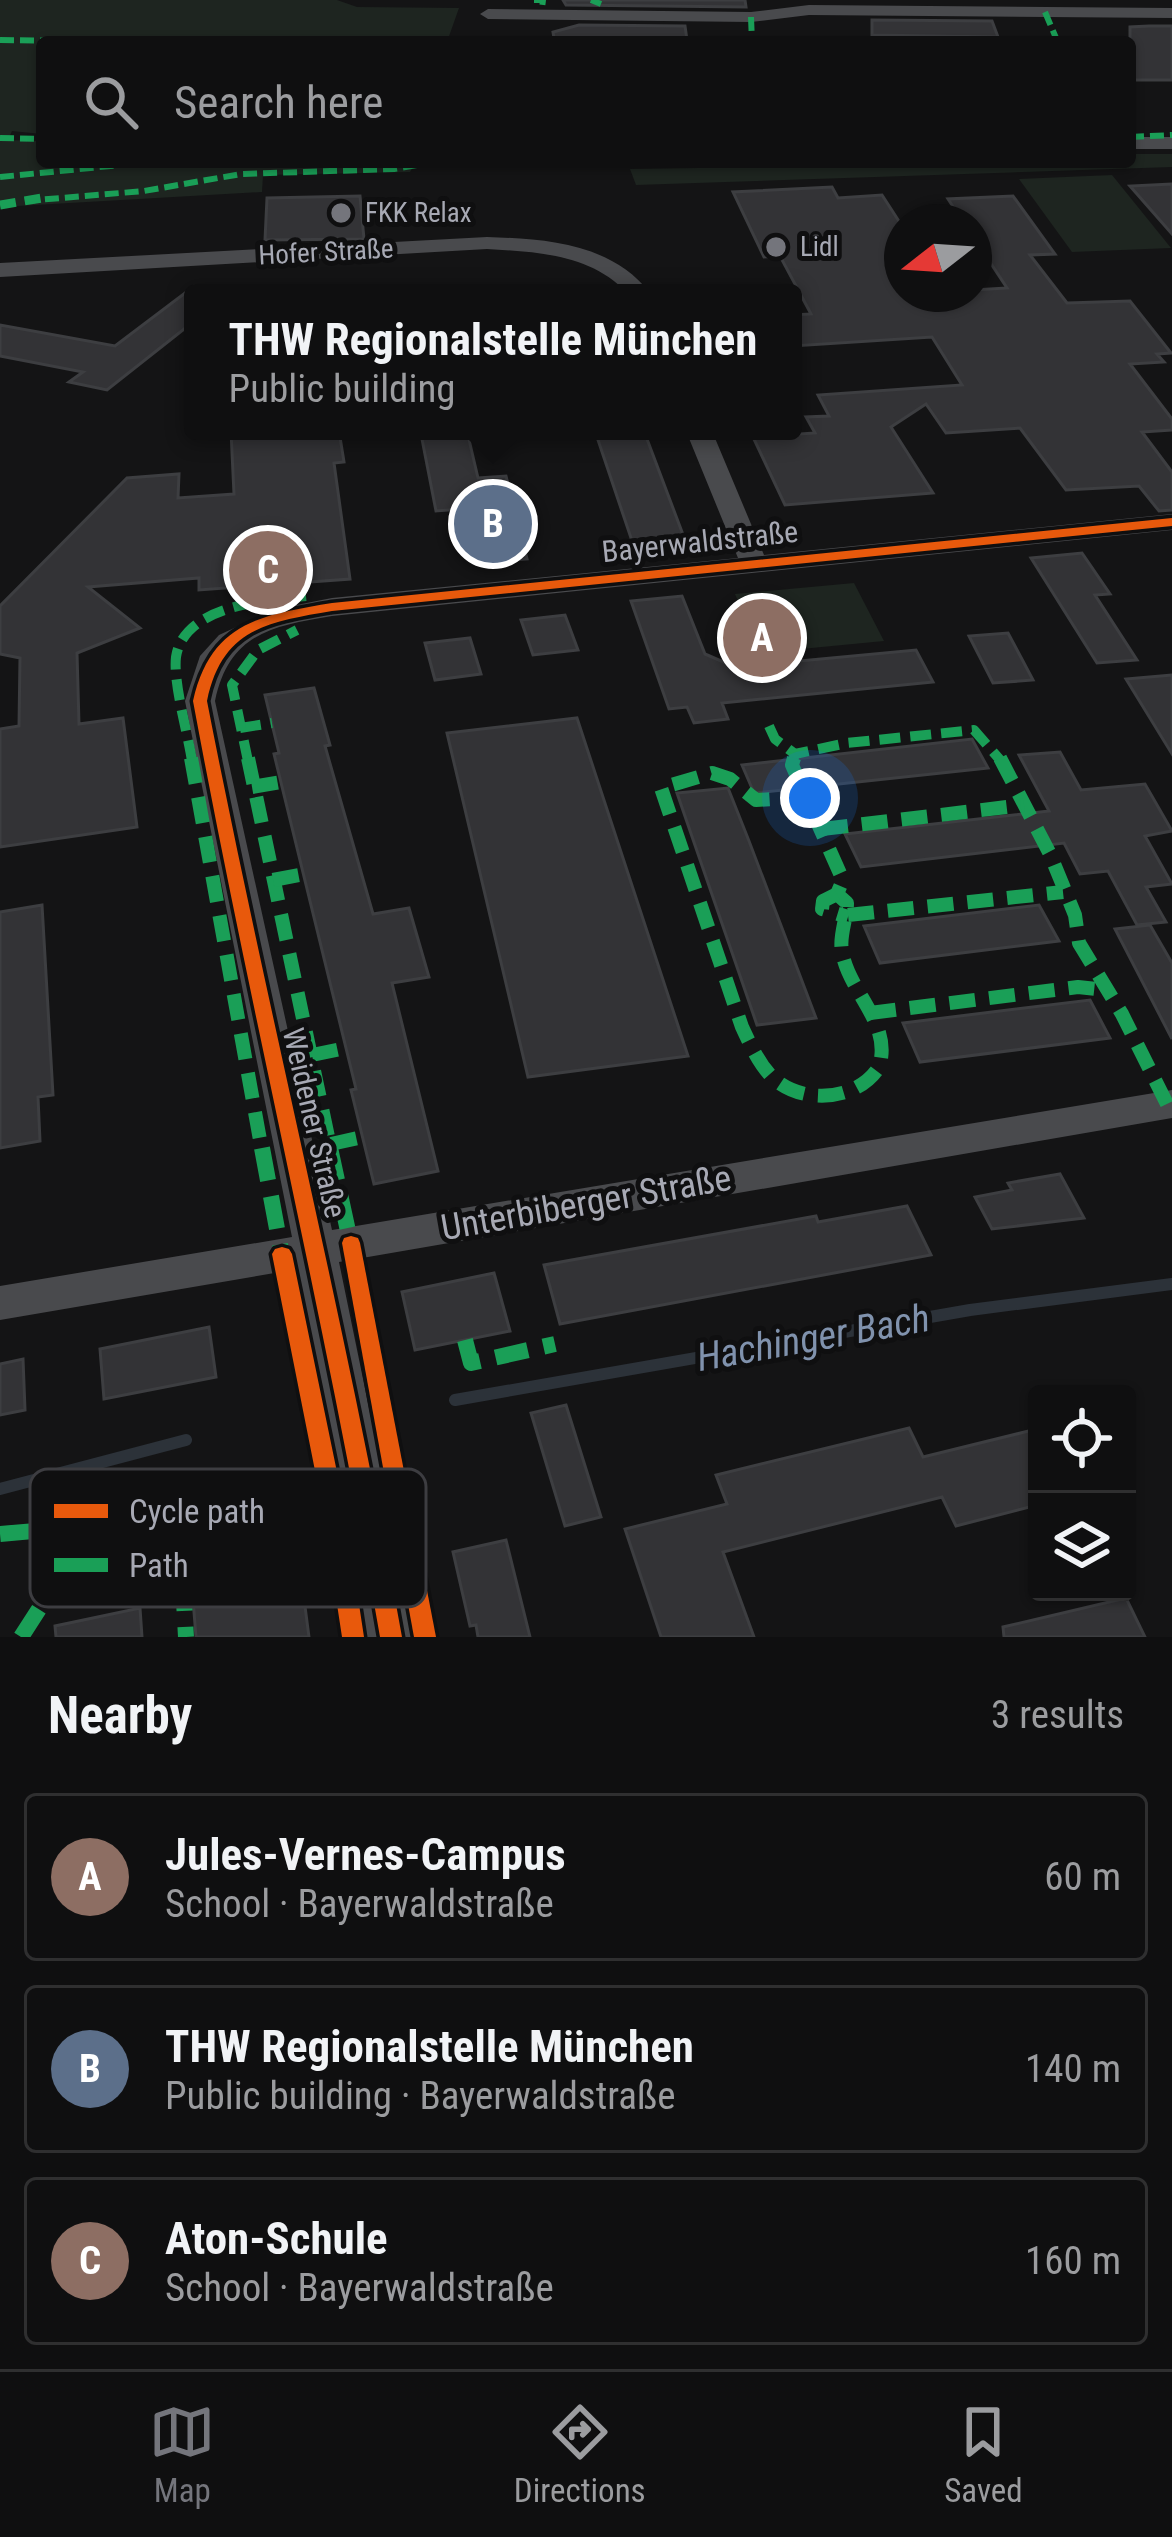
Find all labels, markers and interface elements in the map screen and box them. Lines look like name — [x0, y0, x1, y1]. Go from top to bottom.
search box — [36, 36, 1136, 168]
icon: search — [78, 69, 144, 135]
text: Search here — [174, 76, 383, 129]
place label: FKK Relax — [365, 197, 472, 229]
marker: FKK Relax — [328, 200, 354, 226]
north arrow — [884, 204, 992, 312]
place label: Lidl — [800, 231, 839, 263]
street label: Hofer Straße — [258, 232, 394, 272]
marker: Lidl — [763, 234, 789, 260]
popup — [184, 284, 802, 440]
text: THW Regionalstelle München — [229, 313, 757, 366]
text: Public building — [229, 366, 456, 412]
pin: B — [454, 479, 532, 569]
street label: Bayerwaldstraße — [600, 514, 800, 569]
pin: C — [229, 525, 307, 615]
pin: A — [723, 593, 801, 683]
your location — [780, 768, 840, 828]
street label: Weidener Straße — [276, 1024, 353, 1221]
street label: Unterbiberger Straße — [438, 1157, 734, 1249]
water label: Hachinger Bach — [693, 1295, 933, 1381]
map controls — [1028, 1385, 1136, 1601]
button: locate — [1028, 1385, 1136, 1493]
legend — [30, 1469, 426, 1607]
text: Cycle path — [129, 1492, 265, 1531]
button: layers — [1028, 1493, 1136, 1601]
text: Path — [129, 1546, 189, 1585]
text: Nearby — [48, 1686, 192, 1745]
text: 3 results — [991, 1692, 1124, 1738]
text: Jules-Vernes-Campus — [165, 1828, 566, 1881]
text: A — [78, 1854, 102, 1900]
text: 60 m — [1044, 1854, 1121, 1900]
text: School · Bayerwaldstraße — [165, 1881, 554, 1927]
text: THW Regionalstelle München — [165, 2020, 694, 2073]
text: B — [79, 2046, 101, 2092]
text: 140 m — [1025, 2046, 1121, 2092]
text: Public building · Bayerwaldstraße — [165, 2073, 676, 2119]
text: Aton-Schule — [165, 2212, 388, 2265]
text: C — [79, 2238, 101, 2284]
text: 160 m — [1025, 2238, 1121, 2284]
text: School · Bayerwaldstraße — [165, 2265, 554, 2311]
tab: Map — [149, 2399, 215, 2510]
tab: Directions — [514, 2399, 646, 2510]
tab: Saved — [944, 2399, 1023, 2510]

